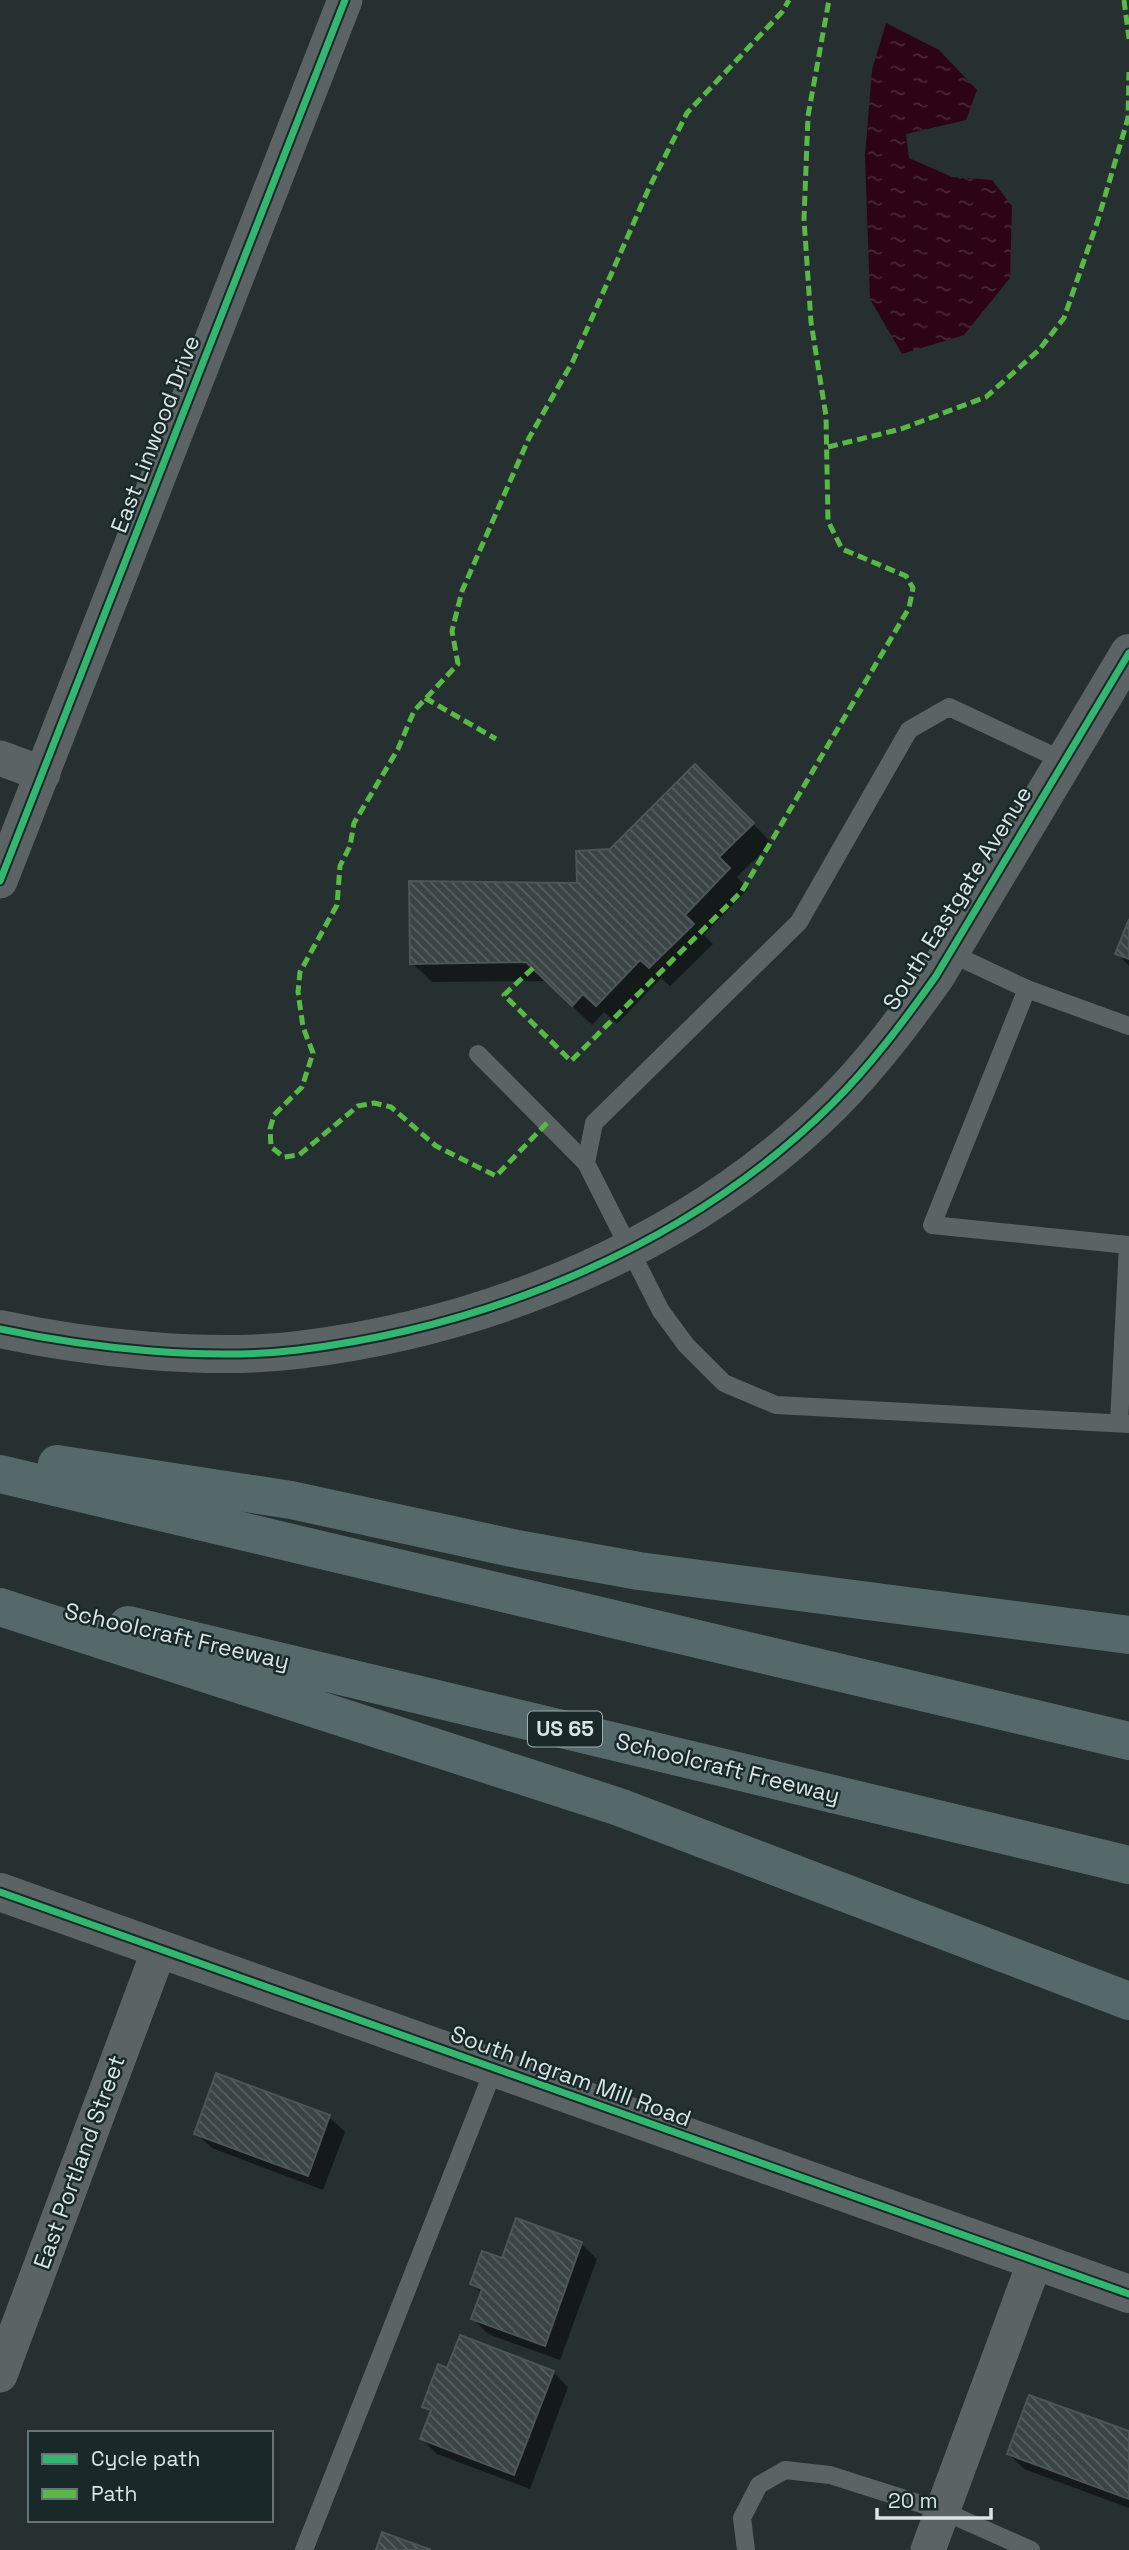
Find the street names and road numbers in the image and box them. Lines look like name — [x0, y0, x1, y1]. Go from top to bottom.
street label: East Linwood Drive — [104, 331, 206, 537]
street label: South Eastgate Avenue — [876, 780, 1038, 1016]
street label: Schoolcraft Freeway — [62, 1596, 292, 1676]
road number: US 65 — [528, 1712, 602, 1746]
street label: Schoolcraft Freeway — [613, 1726, 843, 1810]
street label: South Ingram Mill Road — [447, 2018, 695, 2134]
street label: East Portland Street — [26, 2051, 132, 2273]

